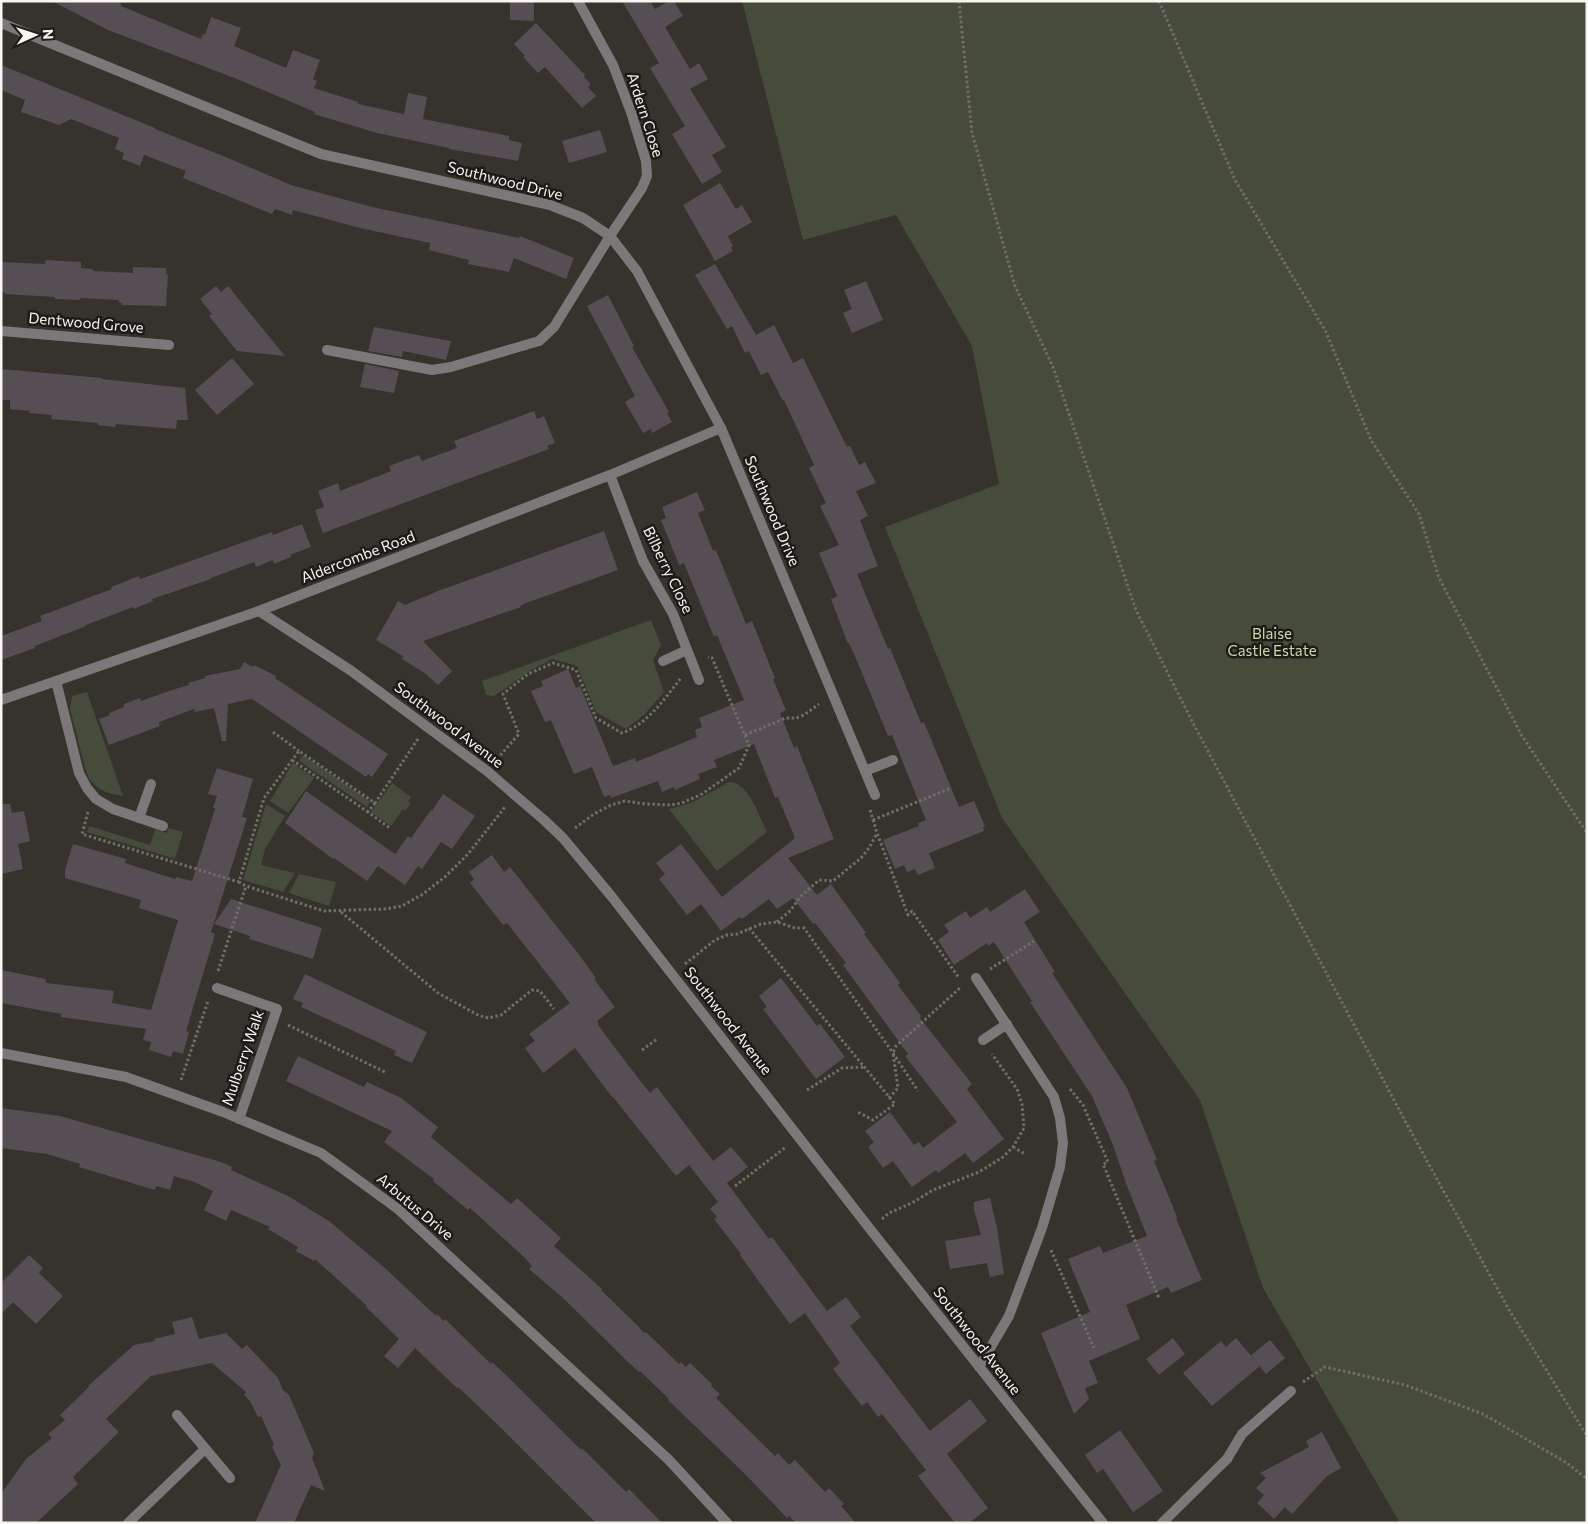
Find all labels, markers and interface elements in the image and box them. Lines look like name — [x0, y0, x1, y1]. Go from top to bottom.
north arrow — [10, 10, 60, 60]
text: N — [40, 29, 57, 40]
street label: Ardern Close — [624, 70, 668, 159]
street label: Southwood Drive — [446, 157, 565, 203]
street label: Dentwood Grove — [28, 308, 145, 336]
street label: Southwood Drive — [742, 453, 804, 569]
street label: Bilberry Close — [640, 523, 698, 616]
street label: Aldercombe Road — [298, 526, 417, 586]
park label: Blaise Castle Estate — [1227, 624, 1317, 659]
street label: Southwood Avenue — [392, 677, 508, 771]
street label: Southwood Avenue — [681, 963, 777, 1078]
street label: Mulberry Walk — [217, 1007, 267, 1108]
street label: Arbutus Drive — [374, 1169, 458, 1243]
street label: Southwood Avenue — [930, 1283, 1026, 1398]

